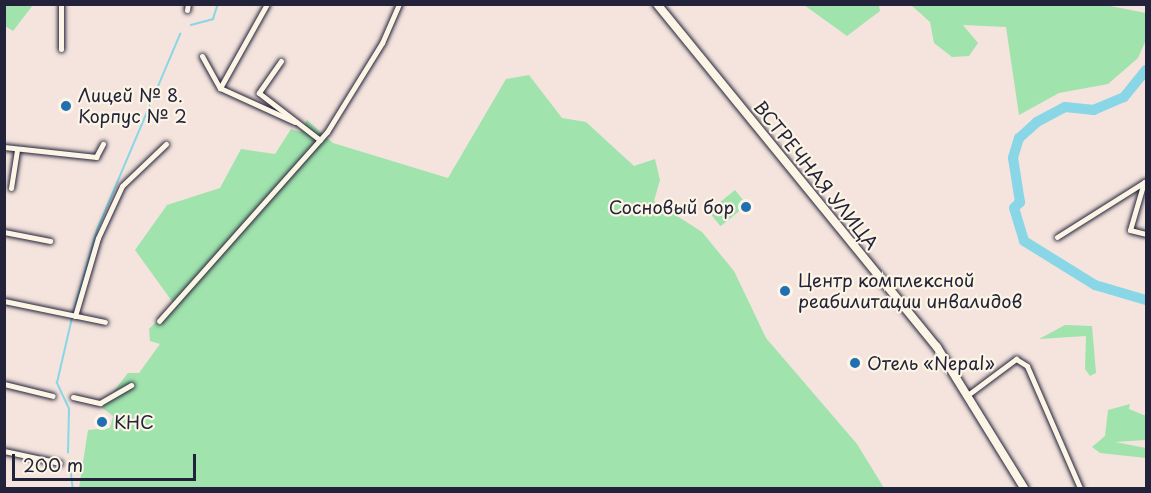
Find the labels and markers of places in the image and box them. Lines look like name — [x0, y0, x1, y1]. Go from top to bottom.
place label: Лицей № 8. Корпус № 2 — [78, 85, 188, 128]
marker: Лицей № 8. Корпус № 2 — [59, 99, 73, 113]
place label: Сосновый бор — [609, 196, 734, 218]
marker: Сосновый бор — [739, 200, 753, 214]
place label: Центр комплексной реабилитации инвалидов — [798, 270, 1024, 312]
marker: Центр комплексной реабилитации инвалидов — [776, 282, 794, 300]
place label: Отель «Nepal» — [867, 352, 996, 374]
marker: Отель «Nepal» — [848, 356, 862, 370]
place label: КНС — [114, 411, 154, 433]
marker: КНС — [95, 415, 109, 429]

